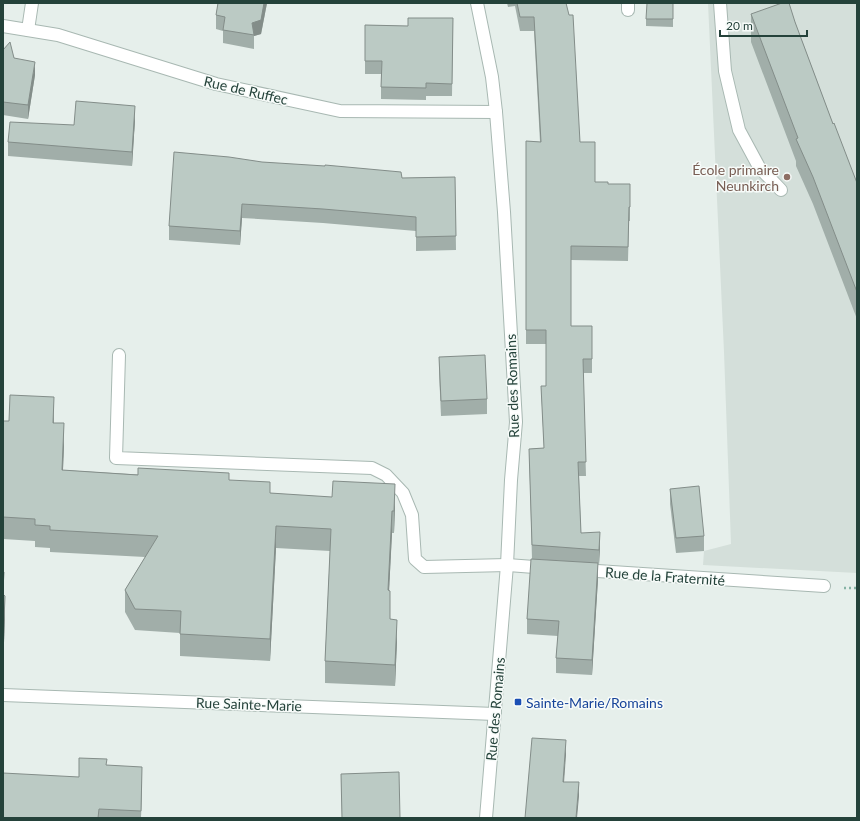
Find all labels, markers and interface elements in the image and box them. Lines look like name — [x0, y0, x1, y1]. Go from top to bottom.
scale bar — [720, 12, 807, 38]
text: 20 m — [726, 18, 753, 33]
street label: Rue de Ruffec — [202, 72, 290, 108]
place label: École primaire Neunkirch — [692, 161, 779, 194]
marker: École primaire Neunkirch — [782, 172, 792, 182]
street label: Rue des Romains — [502, 334, 522, 438]
street label: Rue de la Fraternité — [604, 563, 726, 589]
street label: Rue des Romains — [482, 656, 508, 762]
street label: Rue Sainte-Marie — [196, 694, 302, 714]
place label: Sainte-Marie/Romains — [526, 694, 663, 711]
marker: Sainte-Marie/Romains — [513, 697, 523, 707]

